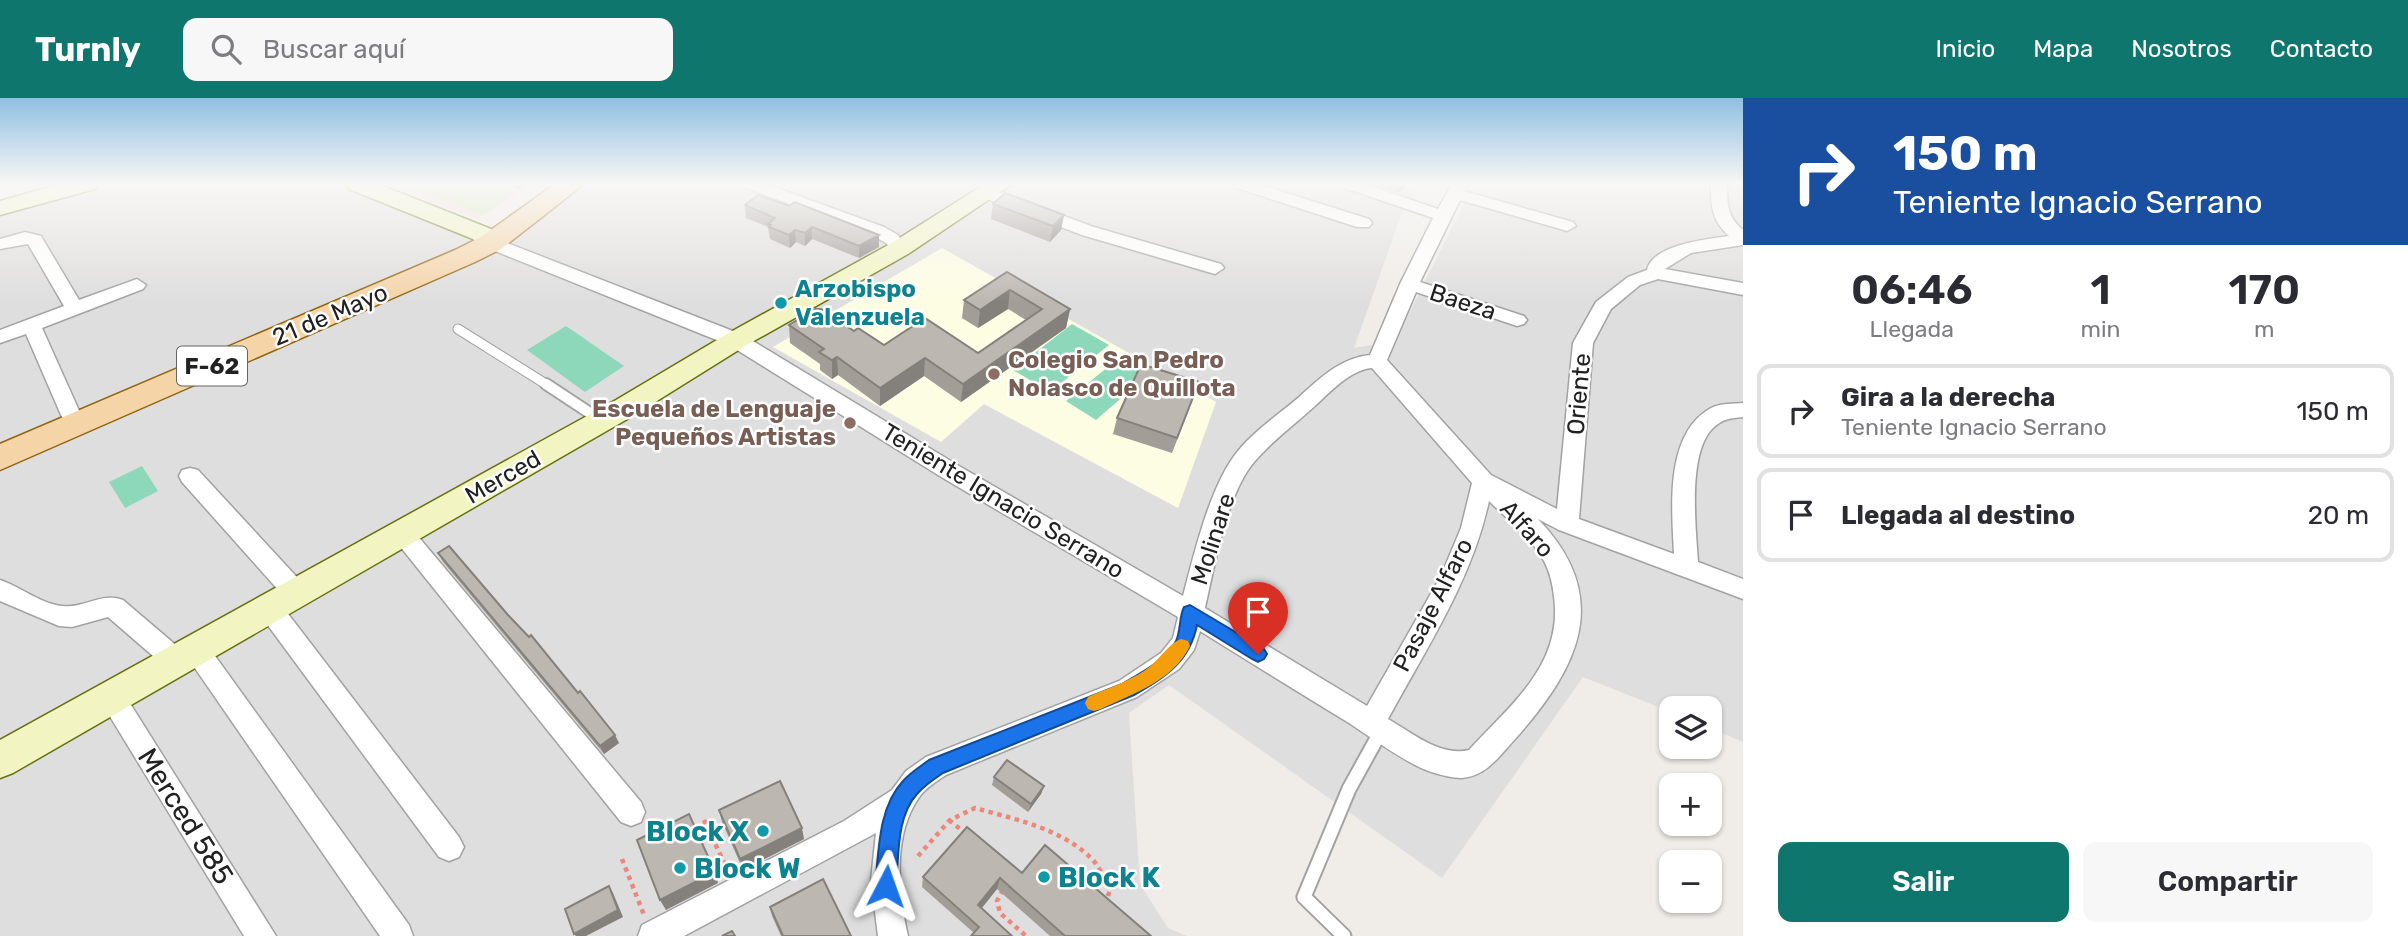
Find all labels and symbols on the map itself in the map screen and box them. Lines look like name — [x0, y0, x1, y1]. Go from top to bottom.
place label: Arzobispo Valenzuela — [795, 275, 925, 331]
street label: 21 de Mayo — [268, 278, 392, 352]
street label: Baeza — [1426, 278, 1500, 326]
marker: Arzobispo Valenzuela — [773, 295, 789, 311]
road number: F-62 — [177, 346, 247, 386]
place label: Colegio San Pedro Nolasco de Quillota — [1008, 346, 1236, 402]
street label: Oriente — [1561, 352, 1597, 436]
marker: Colegio San Pedro Nolasco de Quillota — [986, 366, 1002, 382]
place label: Escuela de Lenguaje Pequeños Artistas — [592, 395, 836, 451]
marker: Escuela de Lenguaje Pequeños Artistas — [842, 415, 858, 431]
street label: Teniente Ignacio Serrano — [877, 418, 1129, 584]
street label: Merced — [460, 444, 546, 510]
street label: Molinare — [1185, 490, 1241, 588]
street label: Alfaro — [1494, 495, 1560, 563]
street label: Pasaje Alfaro — [1387, 534, 1479, 676]
pin — [1228, 582, 1288, 654]
street label: Merced 585 — [131, 742, 240, 890]
place label: Block X — [646, 815, 750, 848]
marker: Block X — [755, 823, 771, 839]
position arrow — [849, 849, 923, 923]
place label: Block W — [694, 852, 801, 885]
marker: Block W — [672, 860, 688, 876]
place label: Block K — [1058, 861, 1161, 894]
marker: Block K — [1036, 869, 1052, 885]

